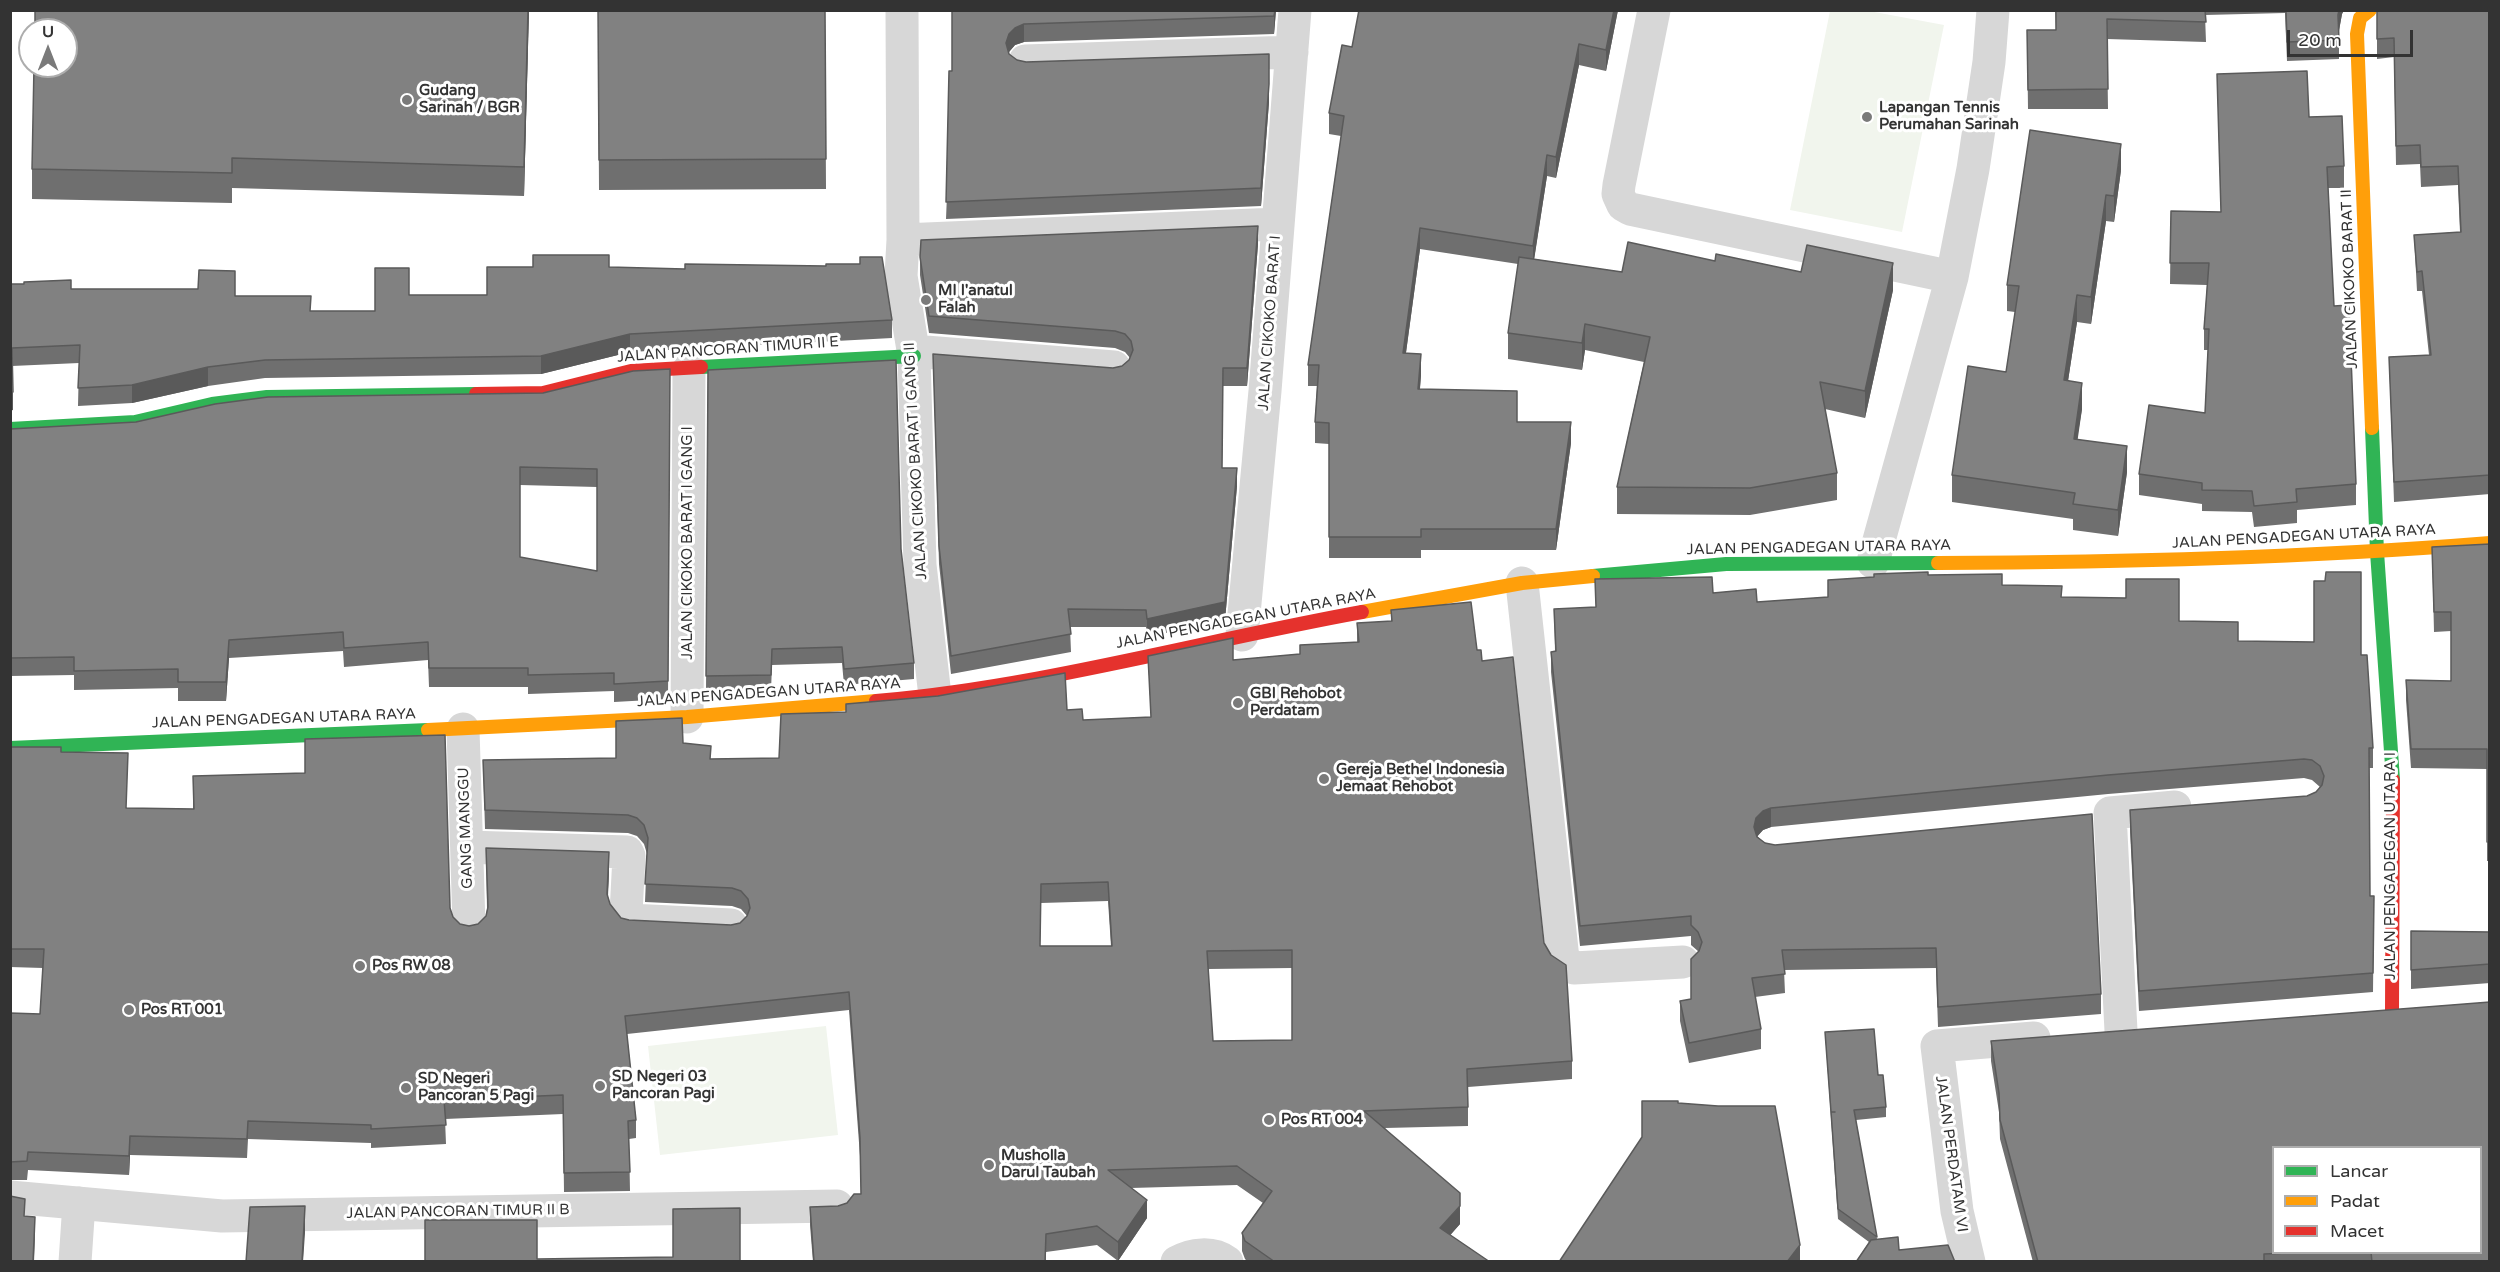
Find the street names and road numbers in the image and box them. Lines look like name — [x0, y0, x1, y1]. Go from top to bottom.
street label: JALAN CIKOKO BARAT II — [2338, 189, 2362, 369]
street label: JALAN CIKOKO BARAT I — [1255, 235, 1285, 411]
street label: JALAN PANCORAN TIMUR II E — [616, 333, 840, 367]
street label: JALAN CIKOKO BARAT I GANG II — [901, 342, 931, 580]
street label: JALAN CIKOKO BARAT I GANG I — [679, 426, 697, 660]
street label: JALAN PENGADEGAN UTARA RAYA — [2171, 521, 2437, 553]
street label: JALAN PENGADEGAN UTARA RAYA — [1687, 537, 1951, 559]
street label: JALAN PENGADEGAN UTARA RAYA — [1114, 585, 1378, 653]
street label: JALAN PENGADEGAN UTARA RAYA — [636, 675, 902, 711]
street label: JALAN PENGADEGAN UTARA RAYA — [152, 705, 416, 733]
street label: JALAN PENGADEGAN UTARA I — [2382, 752, 2400, 980]
street label: GANG MANGGU — [455, 767, 477, 889]
street label: JALAN PERDATAM VI — [1931, 1075, 1971, 1233]
street label: JALAN PANCORAN TIMUR II B — [346, 1201, 570, 1223]

